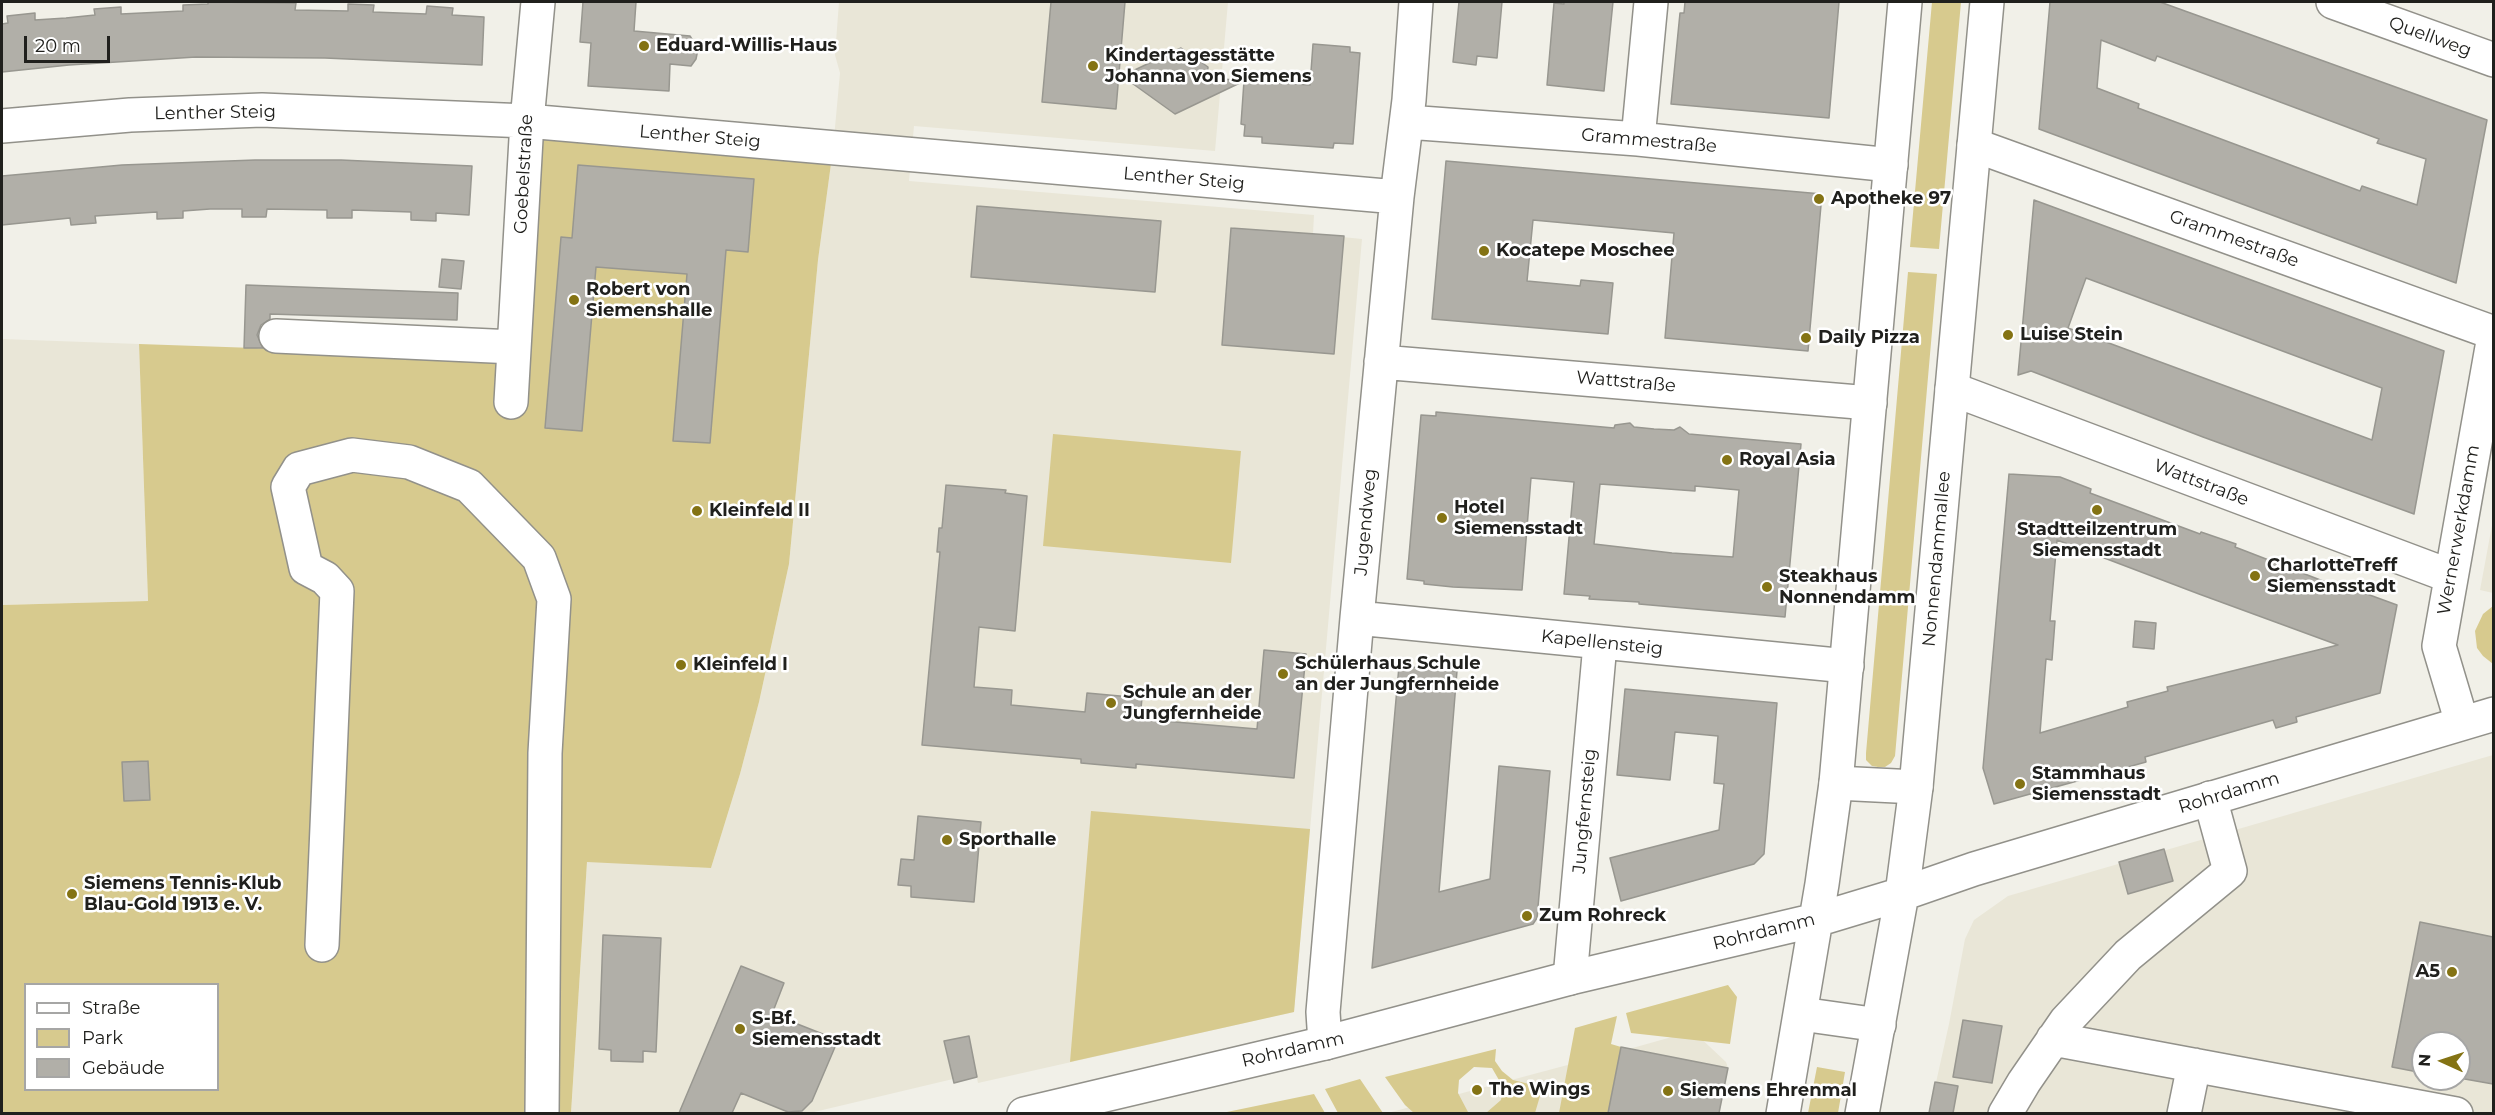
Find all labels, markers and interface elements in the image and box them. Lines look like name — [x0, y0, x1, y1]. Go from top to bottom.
street label: Quellweg — [2386, 12, 2474, 62]
scale bar — [27, 24, 112, 62]
text: 20 m — [35, 35, 81, 57]
place label: Eduard-Willis-Haus — [656, 35, 837, 57]
marker: Eduard-Willis-Haus — [637, 39, 651, 53]
place label: Kindertagesstätte Johanna von Siemens — [1105, 45, 1312, 88]
marker: Kindertagesstätte Johanna von Siemens — [1086, 59, 1100, 73]
street label: Lenther Steig — [154, 101, 276, 125]
street label: Goebelstraße — [510, 113, 538, 235]
street label: Lenther Steig — [638, 121, 762, 153]
street label: Grammestraße — [1580, 124, 1718, 158]
street label: Lenther Steig — [1122, 163, 1246, 195]
place label: Apotheke 97 — [1831, 188, 1951, 210]
marker: Apotheke 97 — [1812, 192, 1826, 206]
street label: Grammestraße — [2166, 206, 2302, 272]
place label: Kocatepe Moschee — [1496, 240, 1675, 262]
marker: Kocatepe Moschee — [1477, 244, 1491, 258]
place label: Robert von Siemenshalle — [586, 279, 712, 322]
marker: Robert von Siemenshalle — [567, 293, 581, 307]
place label: Luise Stein — [2020, 324, 2123, 346]
place label: Daily Pizza — [1818, 327, 1920, 349]
marker: Luise Stein — [2001, 328, 2015, 342]
marker: Daily Pizza — [1799, 331, 1813, 345]
street label: Wattstraße — [1575, 367, 1677, 397]
street label: Wernerwerkdamm — [2433, 443, 2485, 617]
place label: Royal Asia — [1739, 449, 1836, 471]
marker: Royal Asia — [1720, 453, 1734, 467]
street label: Wattstraße — [2150, 455, 2252, 511]
street label: Jugendweg — [1351, 468, 1381, 576]
street label: Nonnendammallee — [1919, 470, 1955, 648]
place label: Hotel Siemensstadt — [1454, 497, 1583, 540]
place label: Kleinfeld II — [709, 500, 810, 522]
marker: Stadtteilzentrum Siemensstadt — [2090, 503, 2104, 517]
marker: Kleinfeld II — [690, 504, 704, 518]
marker: Hotel Siemensstadt — [1435, 511, 1449, 525]
place label: Stadtteilzentrum Siemensstadt — [2017, 519, 2177, 562]
place label: CharlotteTreff Siemensstadt — [2267, 555, 2397, 598]
place label: Steakhaus Nonnendamm — [1779, 566, 1915, 608]
marker: CharlotteTreff Siemensstadt — [2248, 569, 2262, 583]
marker: Steakhaus Nonnendamm — [1760, 580, 1774, 594]
street label: Kapellensteig — [1540, 626, 1664, 660]
place label: Schülerhaus Schule an der Jungfernheide — [1295, 653, 1499, 696]
place label: Kleinfeld I — [693, 654, 788, 676]
marker: Kleinfeld I — [674, 658, 688, 672]
marker: Schülerhaus Schule an der Jungfernheide — [1276, 667, 1290, 681]
place label: Schule an der Jungfernheide — [1123, 682, 1262, 724]
marker: Schule an der Jungfernheide — [1104, 696, 1118, 710]
street label: Jungfernsteig — [1569, 748, 1601, 874]
place label: Stammhaus Siemensstadt — [2032, 763, 2161, 806]
street label: Rohrdamm — [2176, 767, 2282, 819]
marker: Stammhaus Siemensstadt — [2013, 777, 2027, 791]
place label: Sporthalle — [959, 829, 1056, 851]
marker: Sporthalle — [940, 833, 954, 847]
place label: Siemens Tennis-Klub Blau-Gold 1913 e. V. — [84, 873, 281, 916]
marker: Siemens Tennis-Klub Blau-Gold 1913 e. V. — [65, 887, 79, 901]
place label: Zum Rohreck — [1539, 905, 1666, 927]
marker: Zum Rohreck — [1520, 909, 1534, 923]
street label: Rohrdamm — [1711, 909, 1817, 955]
place label: A5 — [2416, 961, 2440, 983]
marker: A5 — [2445, 965, 2459, 979]
legend — [24, 983, 219, 1091]
text: Straße — [82, 997, 140, 1019]
place label: S-Bf. Siemensstadt — [752, 1008, 881, 1050]
marker: S-Bf. Siemensstadt — [733, 1022, 747, 1036]
text: Park — [82, 1027, 123, 1049]
street label: Rohrdamm — [1240, 1028, 1346, 1072]
north arrow — [2411, 1031, 2471, 1091]
text: N — [2415, 1053, 2434, 1067]
text: Gebäude — [82, 1057, 165, 1079]
place label: The Wings — [1489, 1079, 1590, 1101]
place label: Siemens Ehrenmal — [1680, 1080, 1857, 1102]
marker: The Wings — [1470, 1083, 1484, 1097]
marker: Siemens Ehrenmal — [1661, 1084, 1675, 1098]

